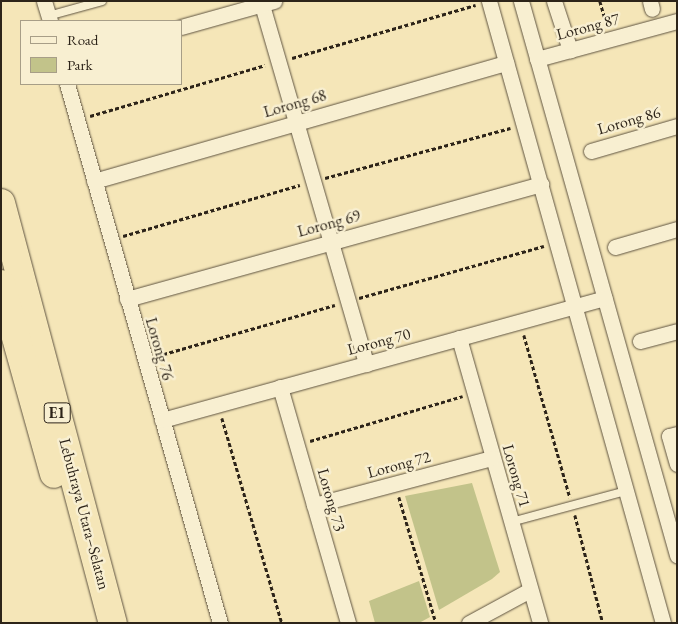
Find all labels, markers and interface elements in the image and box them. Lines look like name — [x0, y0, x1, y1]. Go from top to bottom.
street label: Lorong 87 — [554, 9, 622, 45]
legend — [20, 20, 182, 85]
text: Road — [67, 30, 98, 49]
text: Park — [67, 55, 93, 74]
street label: Lorong 68 — [261, 86, 329, 122]
street label: Lorong 86 — [595, 103, 663, 139]
street label: Lorong 69 — [295, 206, 363, 242]
street label: Lorong 76 — [141, 315, 177, 383]
street label: Lorong 70 — [345, 324, 413, 360]
road number: E1 — [43, 400, 71, 426]
street label: Lebuhraya Utara–Selatan — [55, 436, 113, 592]
street label: Lorong 71 — [498, 442, 534, 510]
street label: Lorong 72 — [365, 447, 433, 483]
street label: Lorong 73 — [313, 466, 349, 534]

